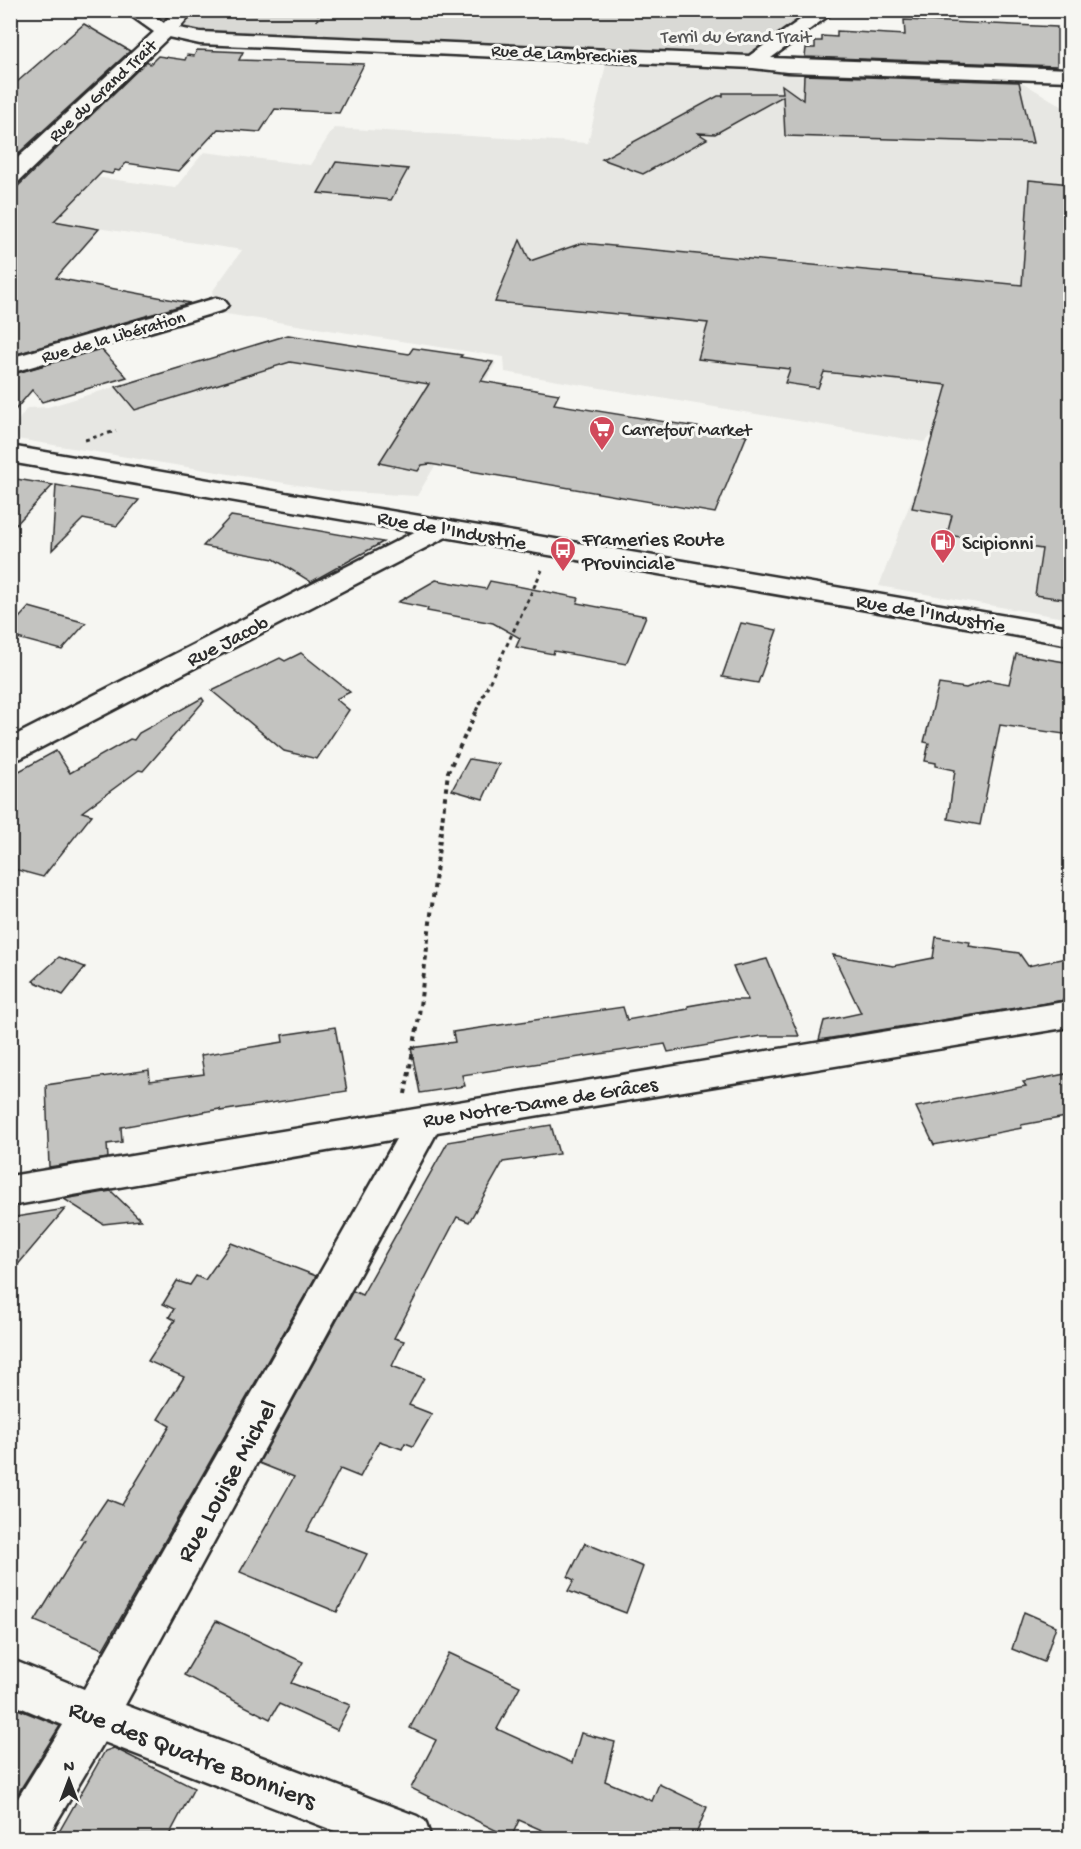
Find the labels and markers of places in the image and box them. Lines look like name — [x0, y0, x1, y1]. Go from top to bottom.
supermarket icon: Carrefour Market — [587, 414, 617, 452]
place label: Carrefour Market — [622, 421, 753, 442]
fuel station icon: Scipionni — [928, 527, 958, 565]
place label: Frameries Route Provinciale — [581, 529, 725, 578]
place label: Scipionni — [962, 533, 1034, 558]
bus stop icon: Frameries Route Provinciale — [548, 535, 578, 573]

